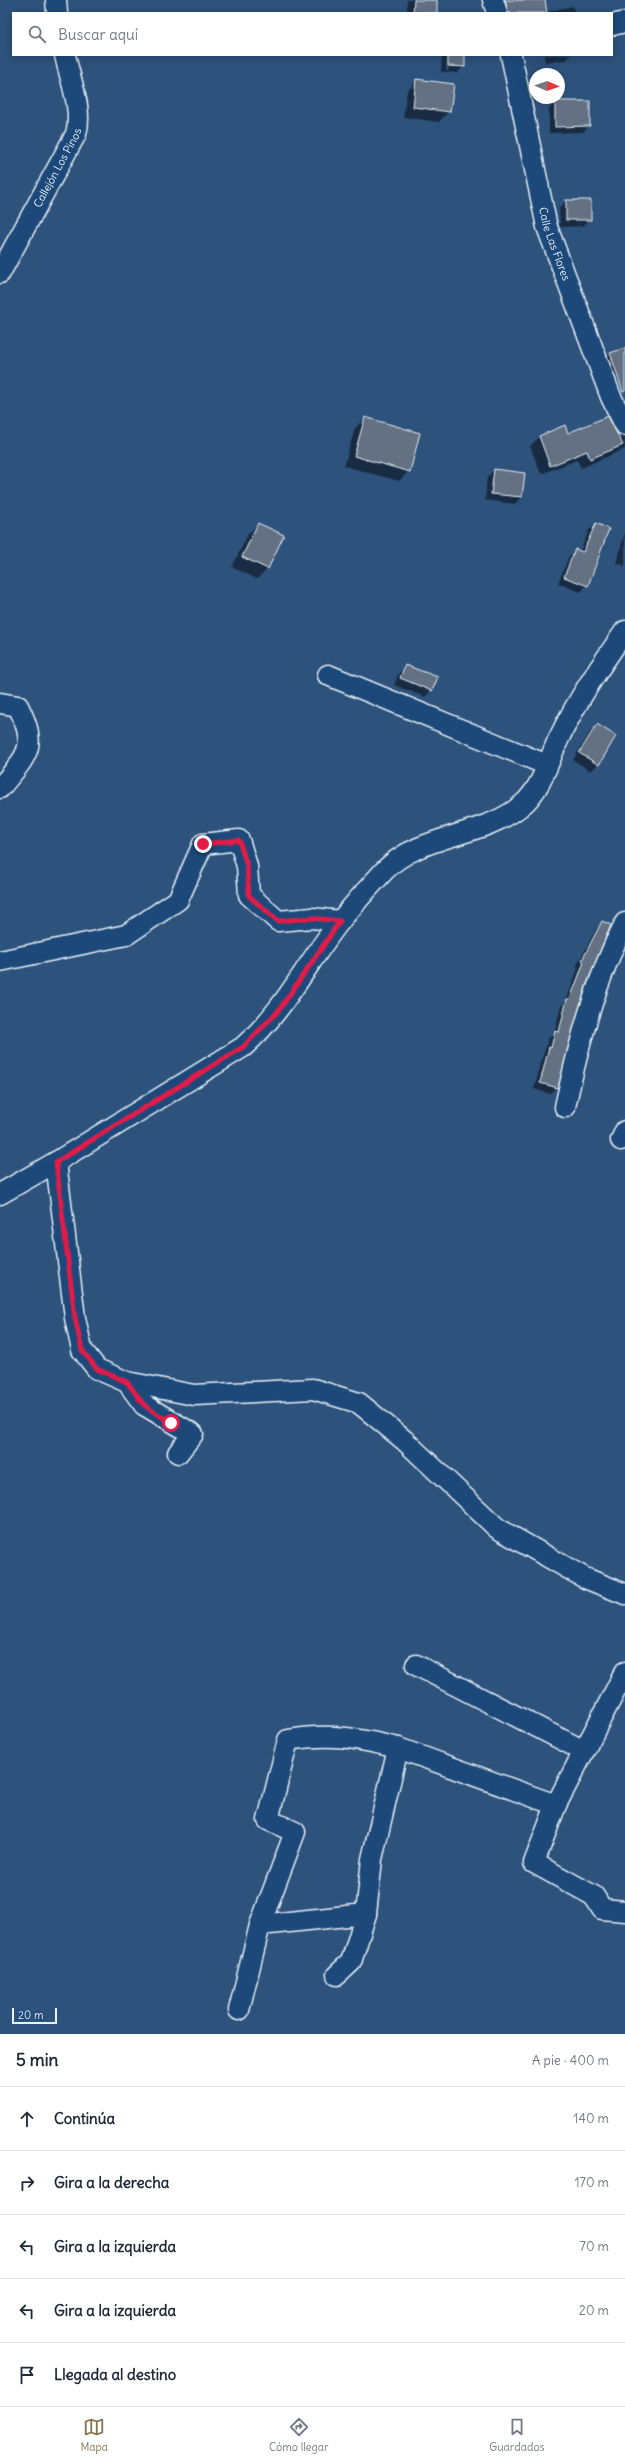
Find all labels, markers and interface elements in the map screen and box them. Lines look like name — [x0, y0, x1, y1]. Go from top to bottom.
search box — [12, 12, 613, 56]
icon: search — [26, 23, 48, 45]
text: Buscar aquí — [58, 25, 138, 44]
north arrow — [529, 68, 565, 104]
street label: Callejón Los Pinos — [30, 127, 84, 210]
street label: Calle Las Flores — [536, 206, 574, 283]
route end — [194, 835, 212, 853]
route start — [162, 1414, 180, 1432]
scale bar — [12, 2006, 57, 2025]
text: 20 m — [18, 2008, 44, 2022]
text: 5 min — [16, 2049, 58, 2071]
text: A pie · 400 m — [532, 2052, 609, 2069]
icon: ahead — [16, 2108, 38, 2130]
text: Continúa — [54, 2109, 115, 2128]
text: 140 m — [573, 2110, 609, 2127]
icon: right — [16, 2172, 38, 2194]
text: Gira a la derecha — [54, 2173, 169, 2192]
text: 170 m — [574, 2174, 609, 2191]
icon: left — [16, 2236, 38, 2258]
text: Gira a la izquierda — [54, 2237, 176, 2256]
text: 70 m — [580, 2238, 609, 2255]
icon: left — [16, 2300, 38, 2322]
text: Gira a la izquierda — [54, 2301, 176, 2320]
text: 20 m — [579, 2302, 609, 2319]
icon: arrive — [16, 2364, 38, 2386]
text: Llegada al destino — [54, 2365, 176, 2384]
tab: Mapa — [80, 2416, 108, 2454]
tab: Cómo llegar — [269, 2416, 328, 2454]
tab: Guardados — [489, 2416, 545, 2454]

